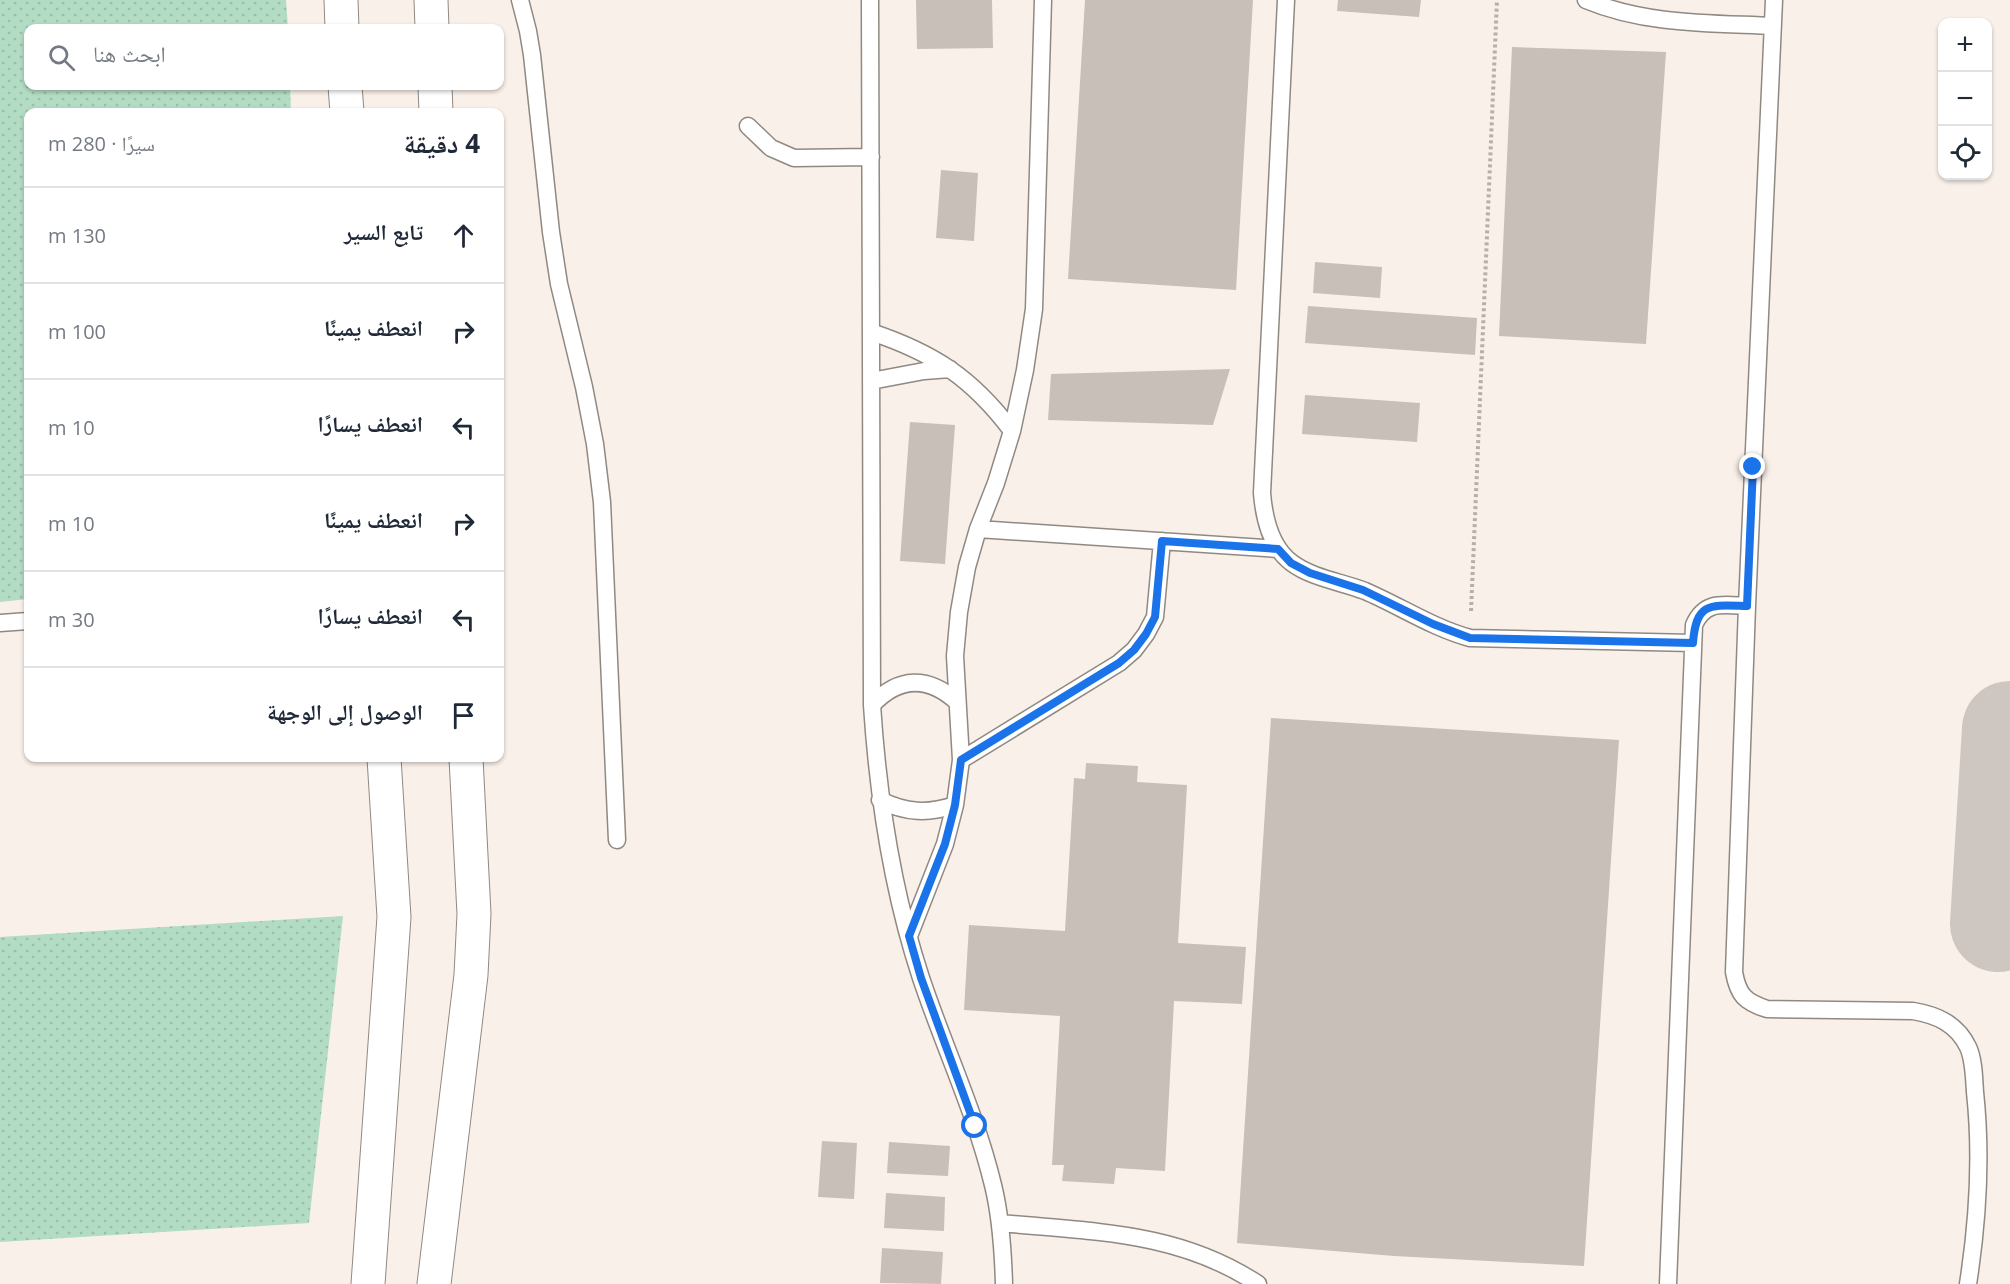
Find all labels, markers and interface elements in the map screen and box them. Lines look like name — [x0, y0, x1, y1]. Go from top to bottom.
map controls — [1938, 18, 1992, 180]
button: + — [1938, 18, 1992, 72]
search box — [24, 24, 504, 90]
text: ابحث هنا — [93, 38, 166, 68]
icon: search — [45, 41, 78, 74]
button: − — [1938, 72, 1992, 126]
text: 4 دقيقة — [404, 125, 480, 161]
button: locate — [1938, 126, 1992, 180]
text: سيرًا · 280 m — [48, 130, 155, 157]
text: تابع السير — [344, 216, 423, 246]
icon: ahead — [447, 219, 480, 252]
text: 130 m — [48, 222, 106, 249]
text: انعطف يمينًا — [324, 312, 423, 342]
icon: right — [447, 315, 480, 348]
text: 100 m — [48, 318, 106, 345]
text: انعطف يسارًا — [318, 408, 423, 438]
icon: left — [447, 411, 480, 444]
text: 10 m — [48, 414, 95, 441]
route end — [1739, 453, 1765, 479]
text: انعطف يمينًا — [324, 504, 423, 534]
icon: right — [447, 507, 480, 540]
text: 10 m — [48, 510, 95, 537]
text: انعطف يسارًا — [318, 600, 423, 630]
icon: left — [447, 603, 480, 636]
text: 30 m — [48, 606, 95, 633]
text: الوصول إلى الوجهة — [267, 696, 423, 726]
icon: arrive — [447, 699, 480, 732]
route start — [961, 1112, 987, 1138]

